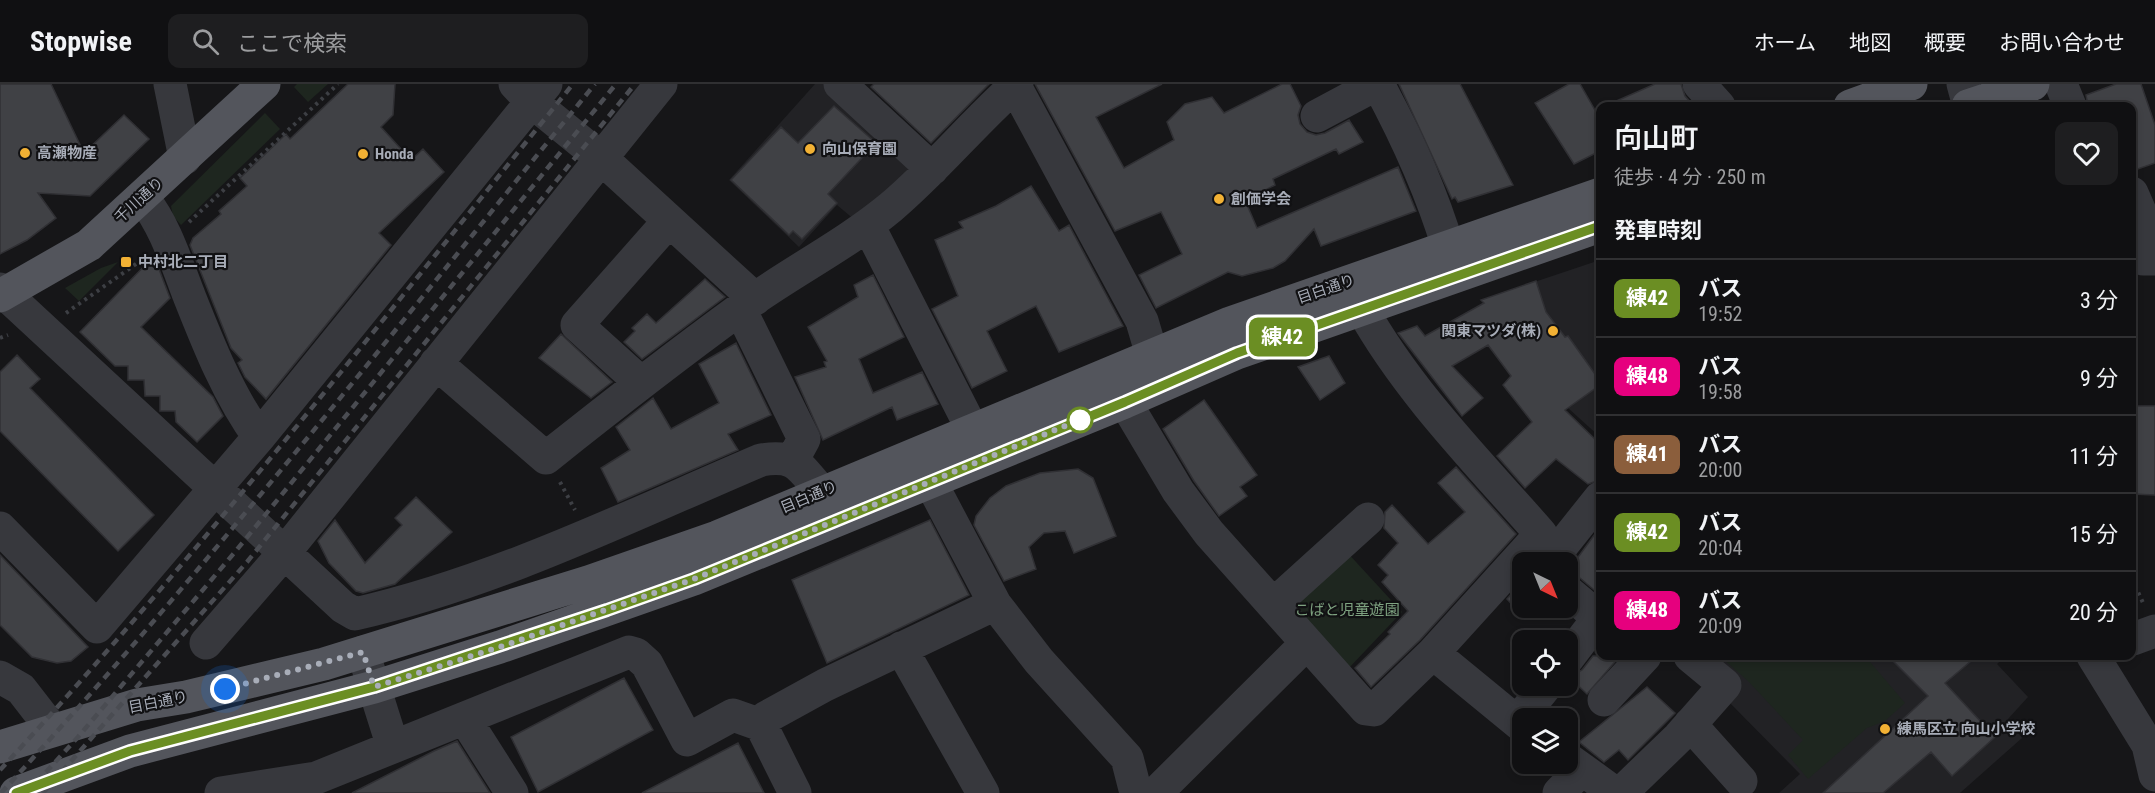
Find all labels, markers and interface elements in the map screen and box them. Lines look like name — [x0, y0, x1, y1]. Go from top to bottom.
search box — [168, 14, 588, 68]
text: Stopwise — [30, 25, 132, 58]
icon: search — [189, 25, 222, 58]
text: ここで検索 — [237, 31, 347, 56]
text: ホーム — [1754, 31, 1816, 55]
text: 地図 — [1849, 31, 1891, 55]
text: 概要 — [1924, 31, 1966, 55]
text: お問い合わせ — [1999, 31, 2125, 55]
text: 向山町 — [1614, 122, 1698, 155]
button: heart — [2055, 122, 2118, 185]
place label: 向山保育園 — [822, 140, 897, 158]
marker: 向山保育園 — [803, 142, 817, 156]
place label: 高瀬物産 — [37, 144, 97, 162]
place label: Honda — [375, 145, 414, 163]
marker: 高瀬物産 — [18, 146, 32, 160]
marker: Honda — [356, 147, 370, 161]
text: 徒歩 · 4 分 · 250 m — [1614, 165, 1766, 189]
street label: 千川通り — [111, 173, 167, 227]
place label: 創価学会 — [1231, 190, 1291, 208]
marker: 創価学会 — [1212, 192, 1226, 206]
text: 発車時刻 — [1614, 218, 1702, 243]
place label: 中村北二丁目 — [138, 253, 228, 271]
marker: 中村北二丁目 — [119, 255, 133, 269]
street label: 目白通り — [1295, 271, 1357, 307]
text: バス — [1698, 276, 1742, 301]
text: 練42 — [1626, 286, 1668, 310]
text: 3 分 — [2080, 288, 2118, 313]
text: 19:52 — [1698, 302, 1742, 326]
line badge: 練42 — [1248, 318, 1316, 356]
place label: 関東マツダ(株) — [1441, 322, 1541, 340]
marker: 関東マツダ(株) — [1546, 324, 1560, 338]
text: 練42 — [1261, 325, 1303, 349]
text: バス — [1698, 354, 1742, 379]
text: 練48 — [1626, 364, 1668, 388]
text: 9 分 — [2080, 366, 2118, 391]
text: 19:58 — [1698, 380, 1742, 404]
unlabelled marker — [1067, 407, 1093, 433]
text: バス — [1698, 432, 1742, 457]
text: 練41 — [1626, 442, 1668, 466]
text: 11 分 — [2069, 444, 2118, 469]
text: 20:00 — [1698, 458, 1742, 482]
street label: 目白通り — [778, 477, 840, 517]
text: バス — [1698, 510, 1742, 535]
text: 練42 — [1626, 520, 1668, 544]
text: 15 分 — [2069, 522, 2118, 547]
text: 20:04 — [1698, 536, 1742, 560]
north arrow — [1512, 552, 1578, 618]
map controls — [1512, 552, 1578, 774]
text: バス — [1698, 588, 1742, 613]
text: 練48 — [1626, 598, 1668, 622]
text: 20 分 — [2069, 600, 2118, 625]
park label: こばと児童遊園 — [1294, 601, 1400, 619]
text: 20:09 — [1698, 614, 1742, 638]
button: locate — [1512, 630, 1578, 696]
your location — [210, 674, 240, 704]
street label: 目白通り — [127, 687, 189, 717]
button: layers — [1512, 708, 1578, 774]
place label: 練馬区立 向山小学校 — [1897, 720, 2035, 738]
marker: 練馬区立 向山小学校 — [1878, 722, 1892, 736]

